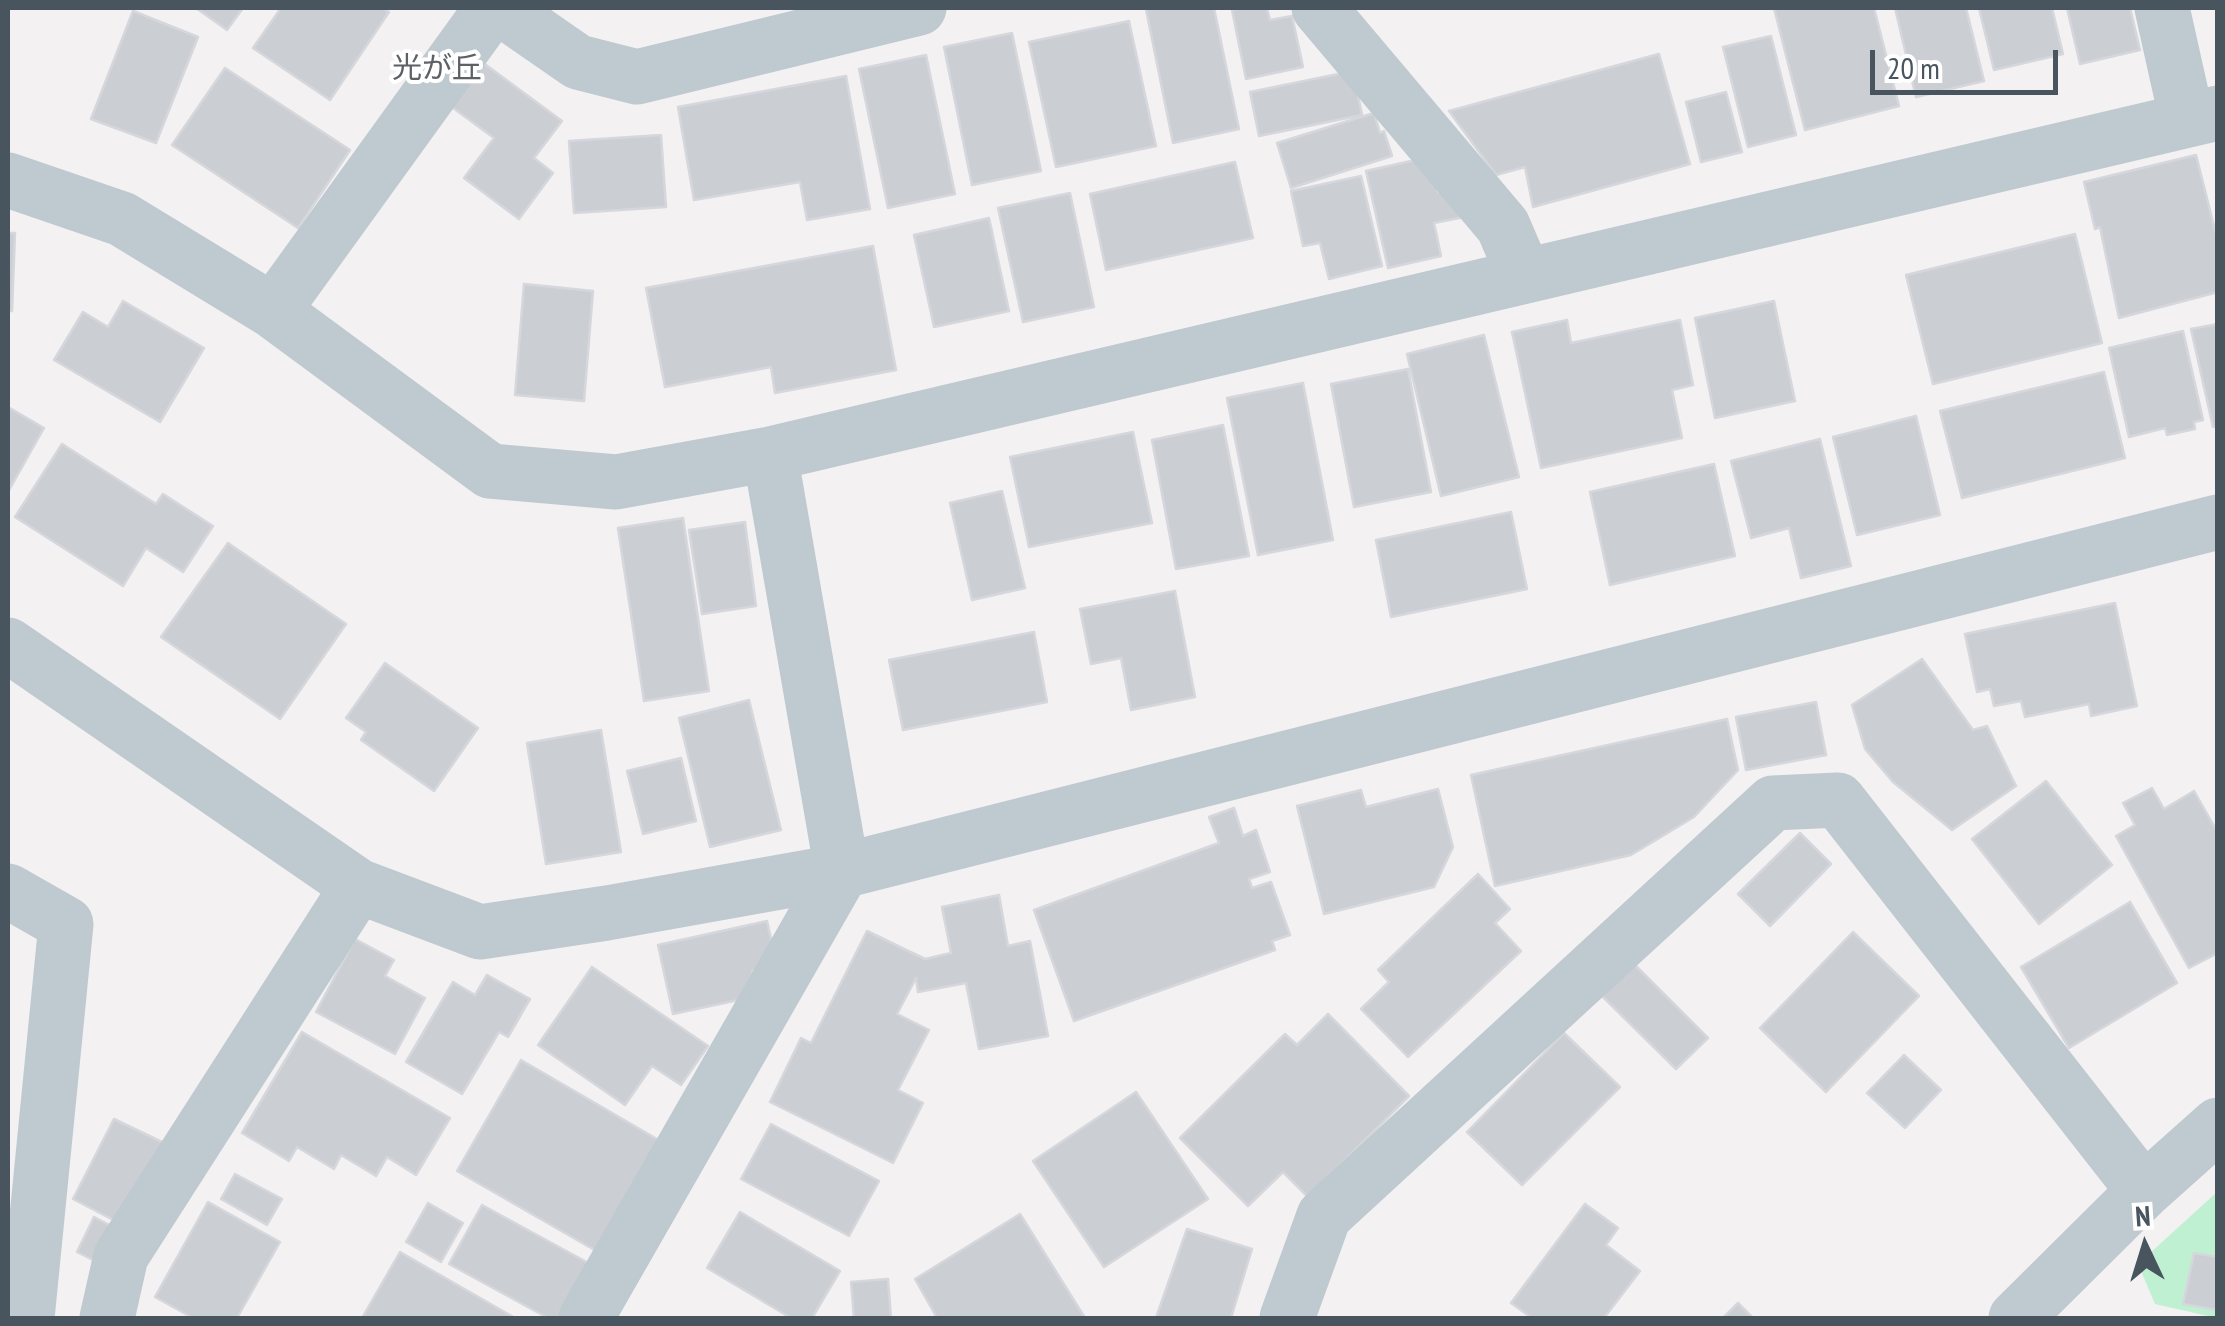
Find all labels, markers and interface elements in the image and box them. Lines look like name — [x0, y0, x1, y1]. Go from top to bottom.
scale bar — [1875, 30, 2062, 92]
text: 20 m — [1887, 48, 1940, 87]
district label: 光が丘 — [392, 51, 482, 87]
north arrow — [2095, 1196, 2195, 1296]
text: N — [2134, 1197, 2152, 1235]

